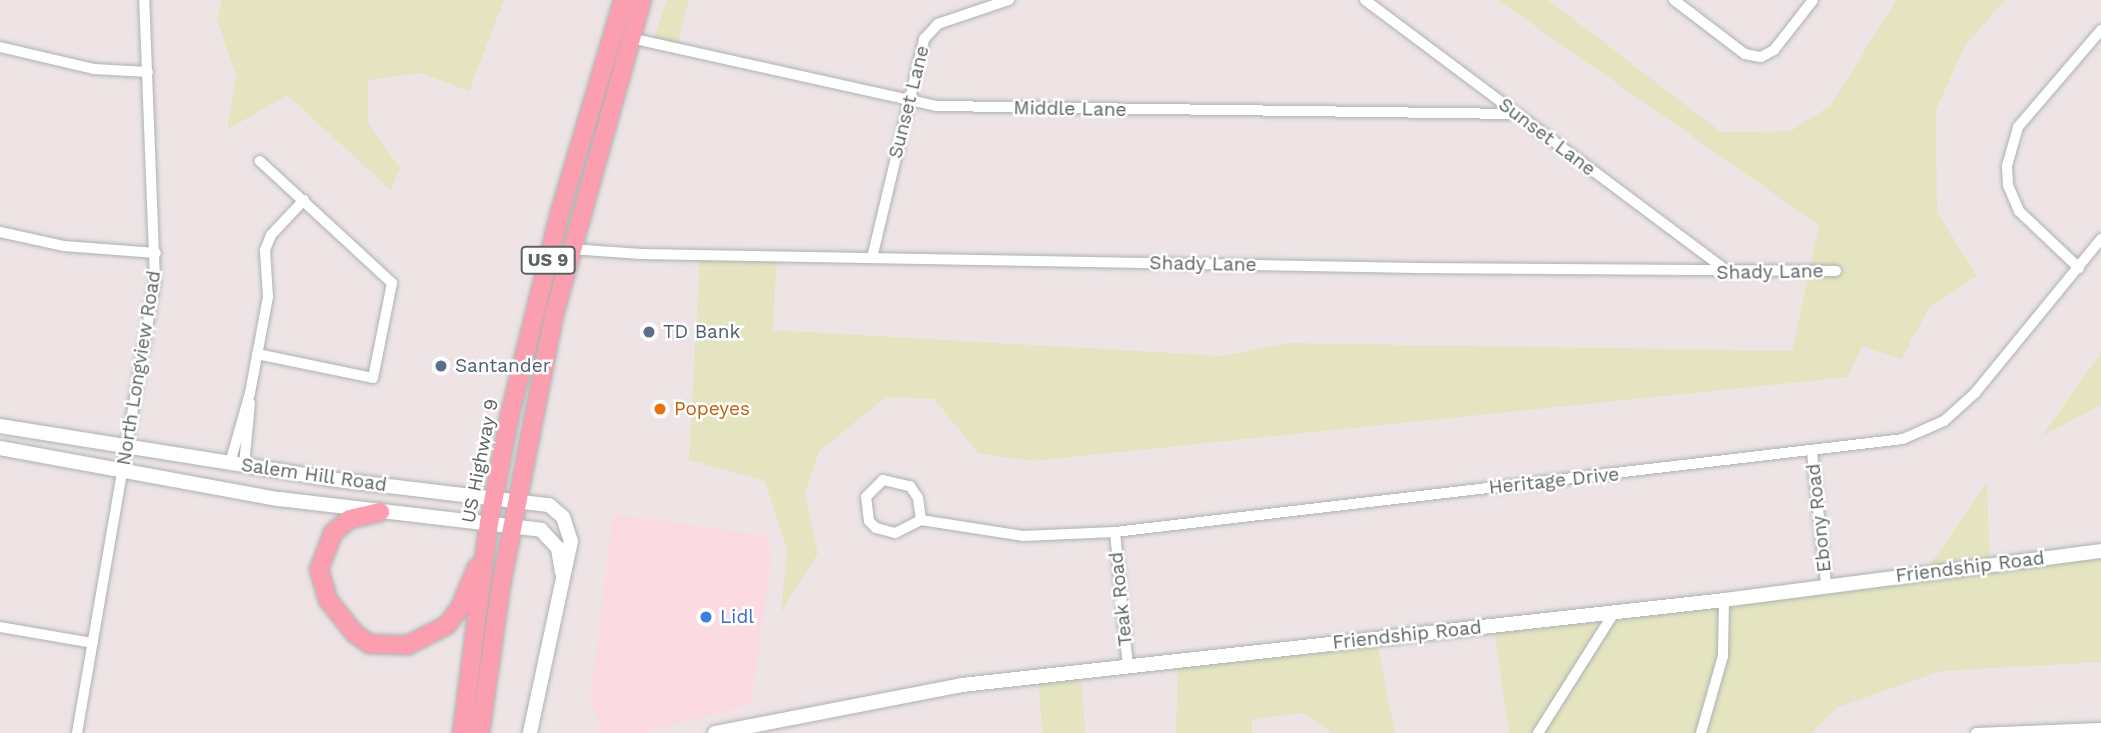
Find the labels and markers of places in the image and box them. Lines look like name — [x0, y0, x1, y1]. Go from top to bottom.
place label: TD Bank — [663, 321, 740, 343]
marker: TD Bank — [641, 324, 657, 340]
place label: Santander — [455, 355, 550, 377]
marker: Santander — [433, 358, 449, 374]
place label: Popeyes — [674, 398, 750, 420]
marker: Popeyes — [652, 401, 668, 417]
place label: Lidl — [720, 606, 754, 628]
marker: Lidl — [698, 609, 714, 625]

